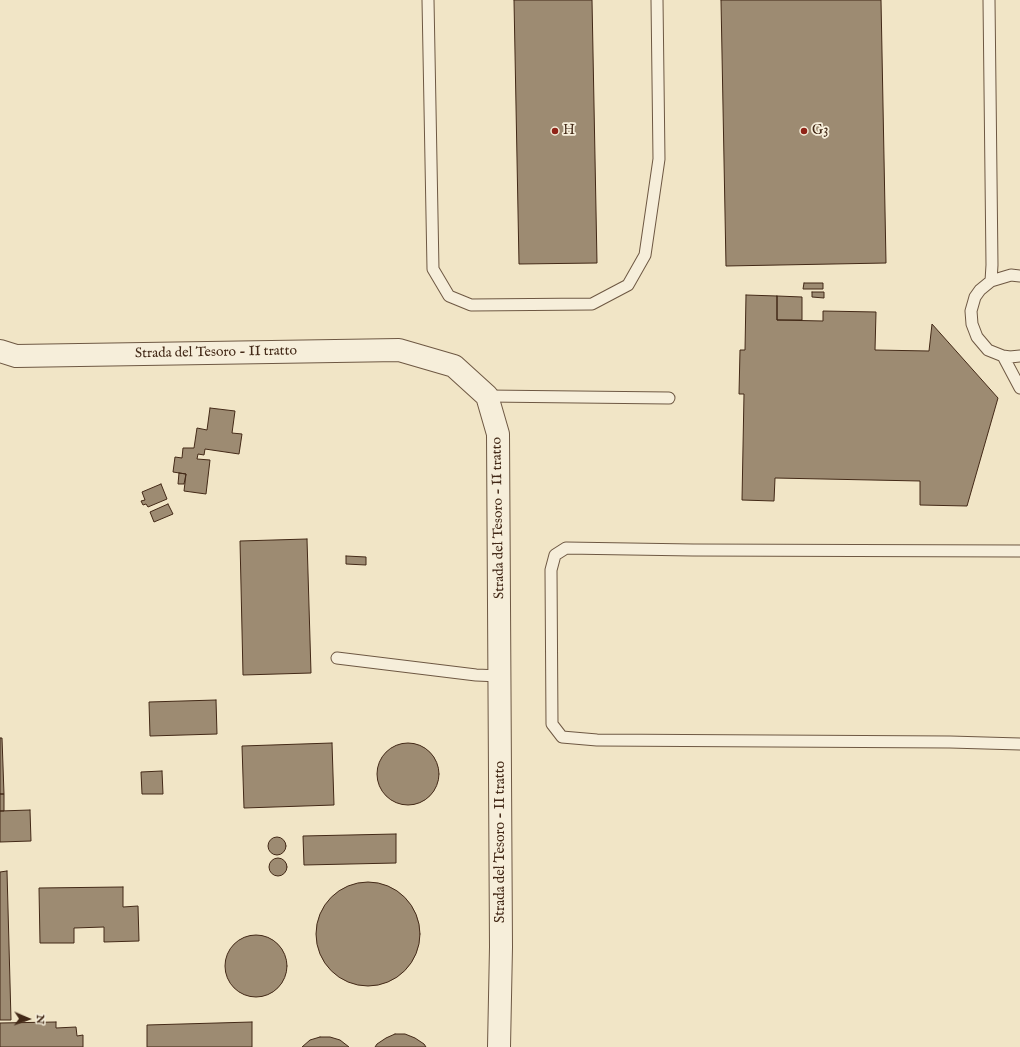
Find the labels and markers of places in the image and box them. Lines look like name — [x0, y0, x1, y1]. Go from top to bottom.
place label: H — [563, 123, 575, 139]
place label: G3 — [812, 123, 828, 139]
marker: H — [550, 126, 560, 136]
marker: G3 — [799, 126, 809, 136]

